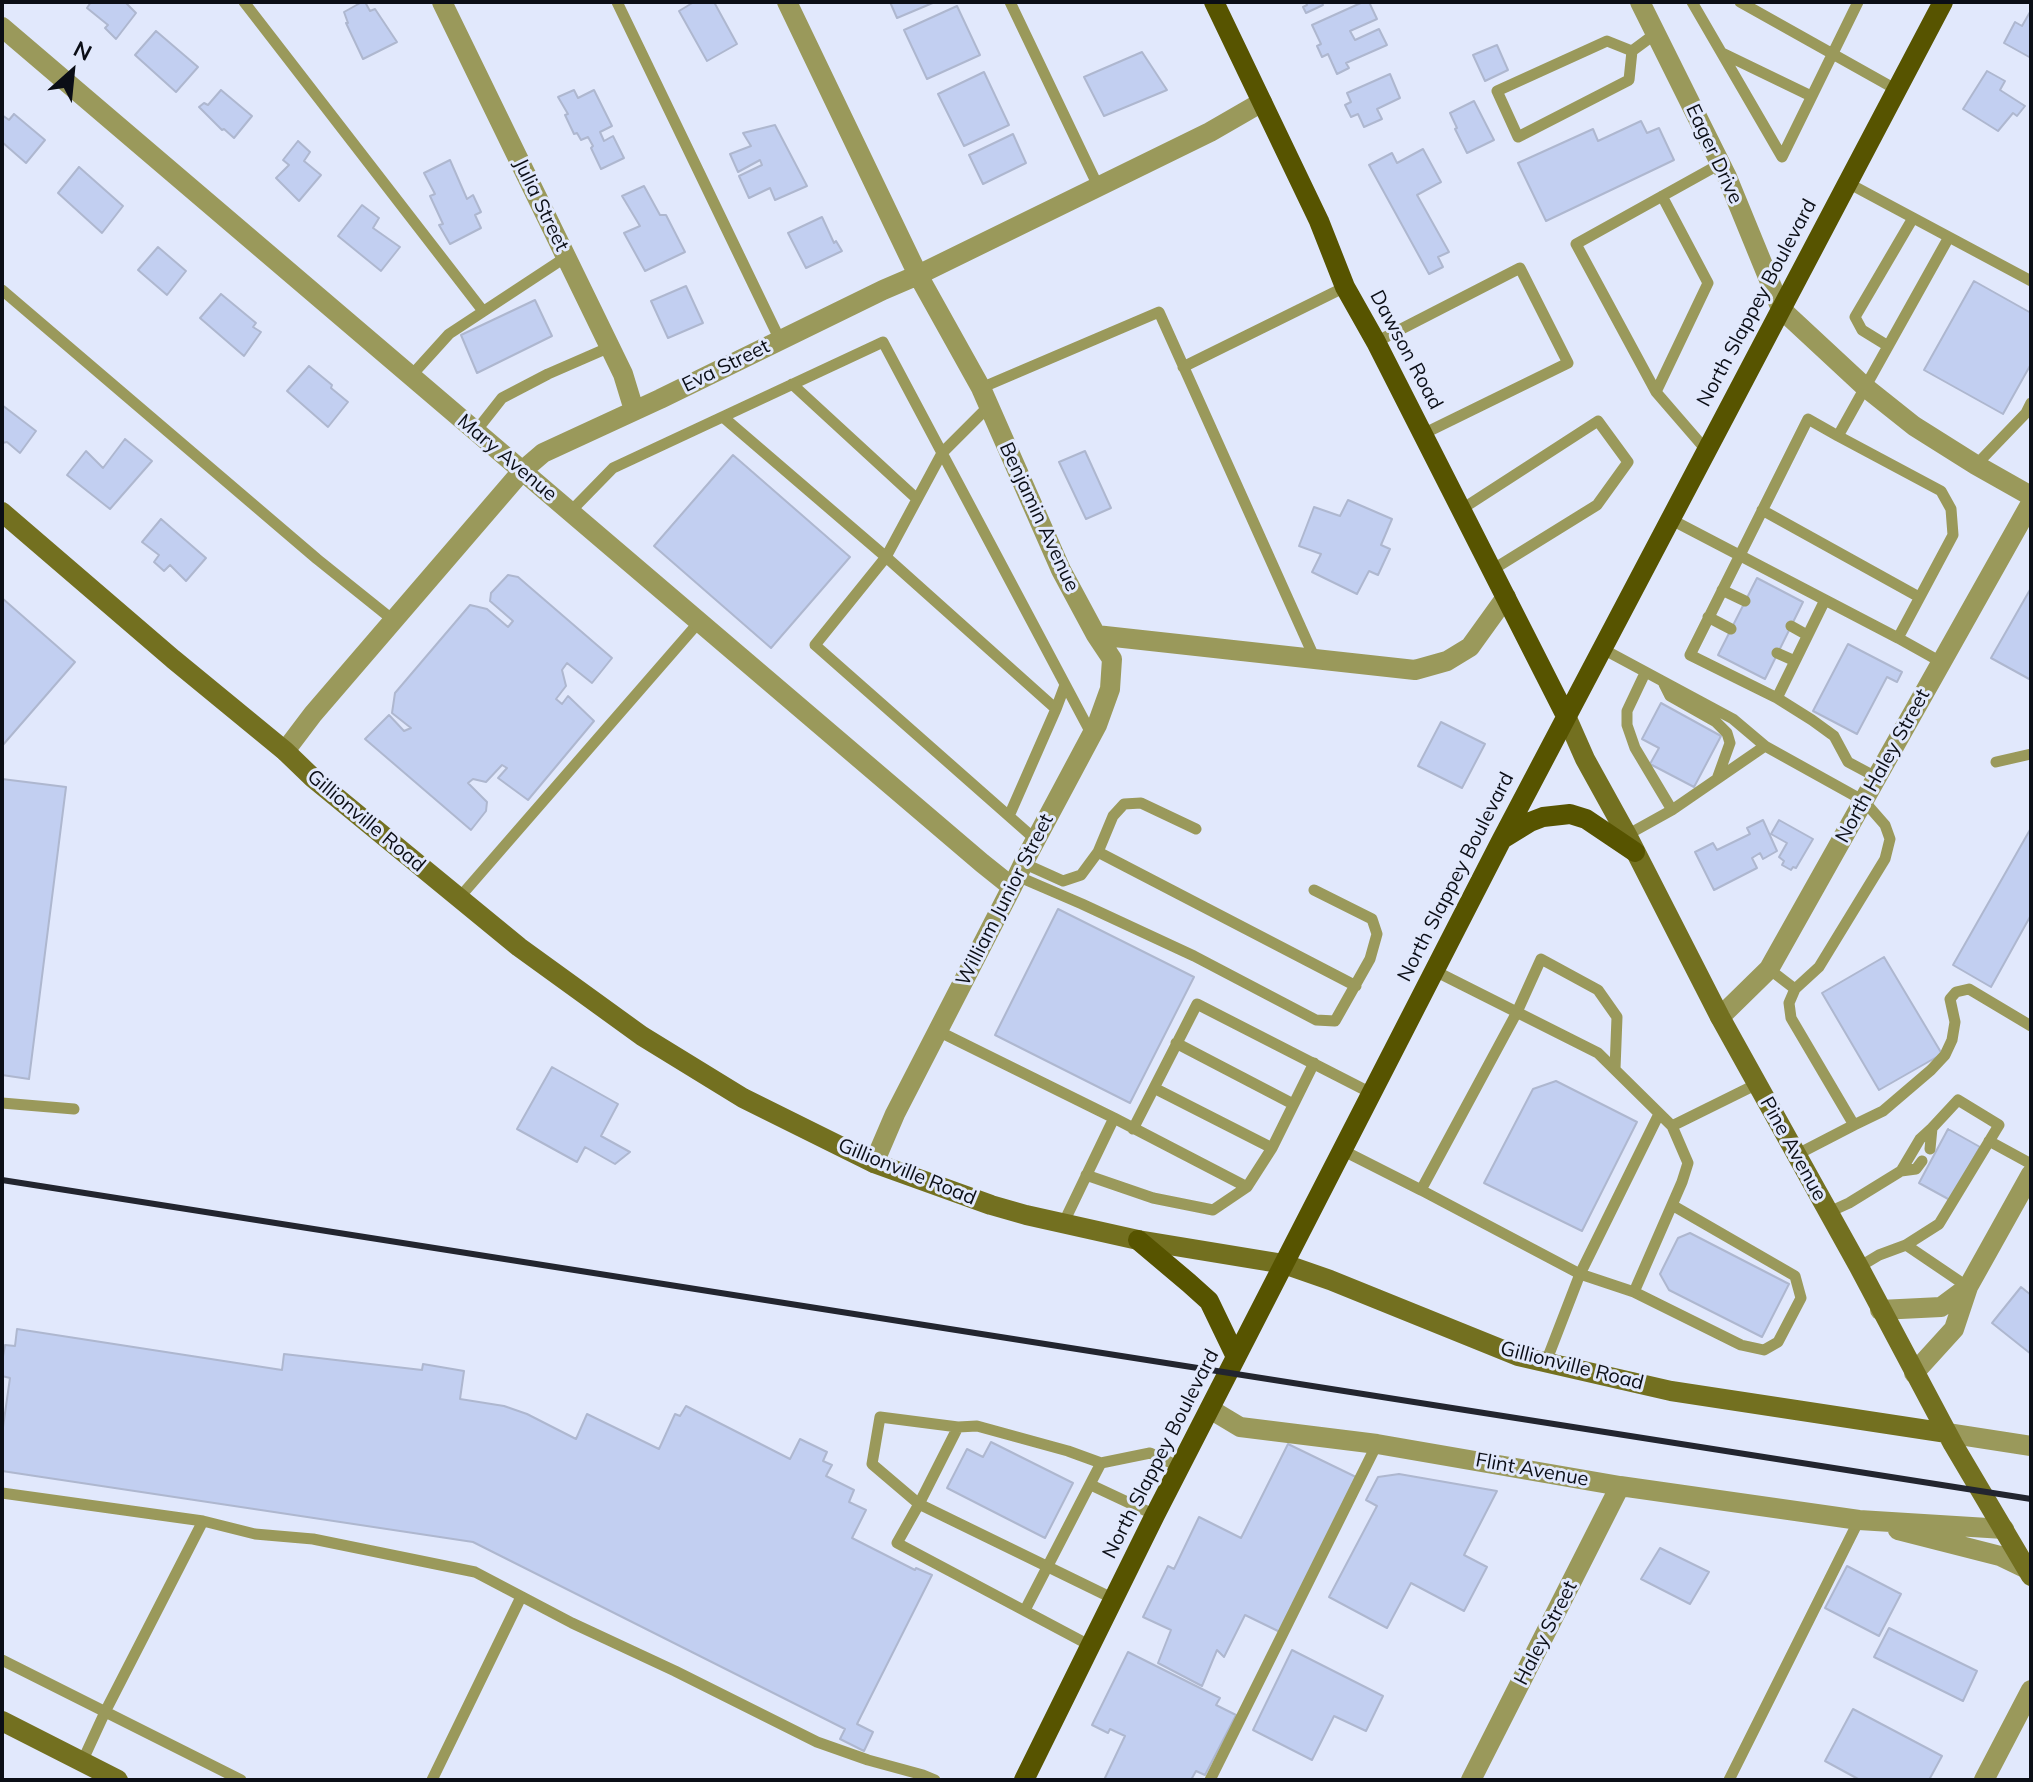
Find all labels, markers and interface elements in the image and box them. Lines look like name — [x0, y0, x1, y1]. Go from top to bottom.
north arrow — [32, 32, 112, 112]
text: N — [69, 34, 97, 67]
street label: Eager Drive — [1680, 100, 1748, 208]
street label: Julia Street — [508, 155, 574, 255]
street label: North Slappey Boulevard — [1692, 195, 1822, 411]
street label: Dawson Road — [1365, 286, 1447, 414]
street label: Eva Street — [678, 334, 774, 398]
street label: Mary Avenue — [452, 409, 562, 507]
street label: Benjamin Avenue — [994, 439, 1084, 595]
street label: North Haley Street — [1831, 685, 1935, 847]
street label: Gillionville Road — [302, 765, 430, 877]
street label: North Slappey Boulevard — [1393, 768, 1519, 986]
street label: William Junior Street — [951, 810, 1059, 990]
street label: Pine Avenue — [1755, 1093, 1831, 1205]
street label: Gillionville Road — [834, 1133, 980, 1211]
street label: Gillionville Road — [1498, 1337, 1646, 1395]
street label: North Slappey Boulevard — [1098, 1345, 1224, 1563]
street label: Flint Avenue — [1474, 1448, 1590, 1492]
street label: Haley Street — [1509, 1577, 1583, 1689]

